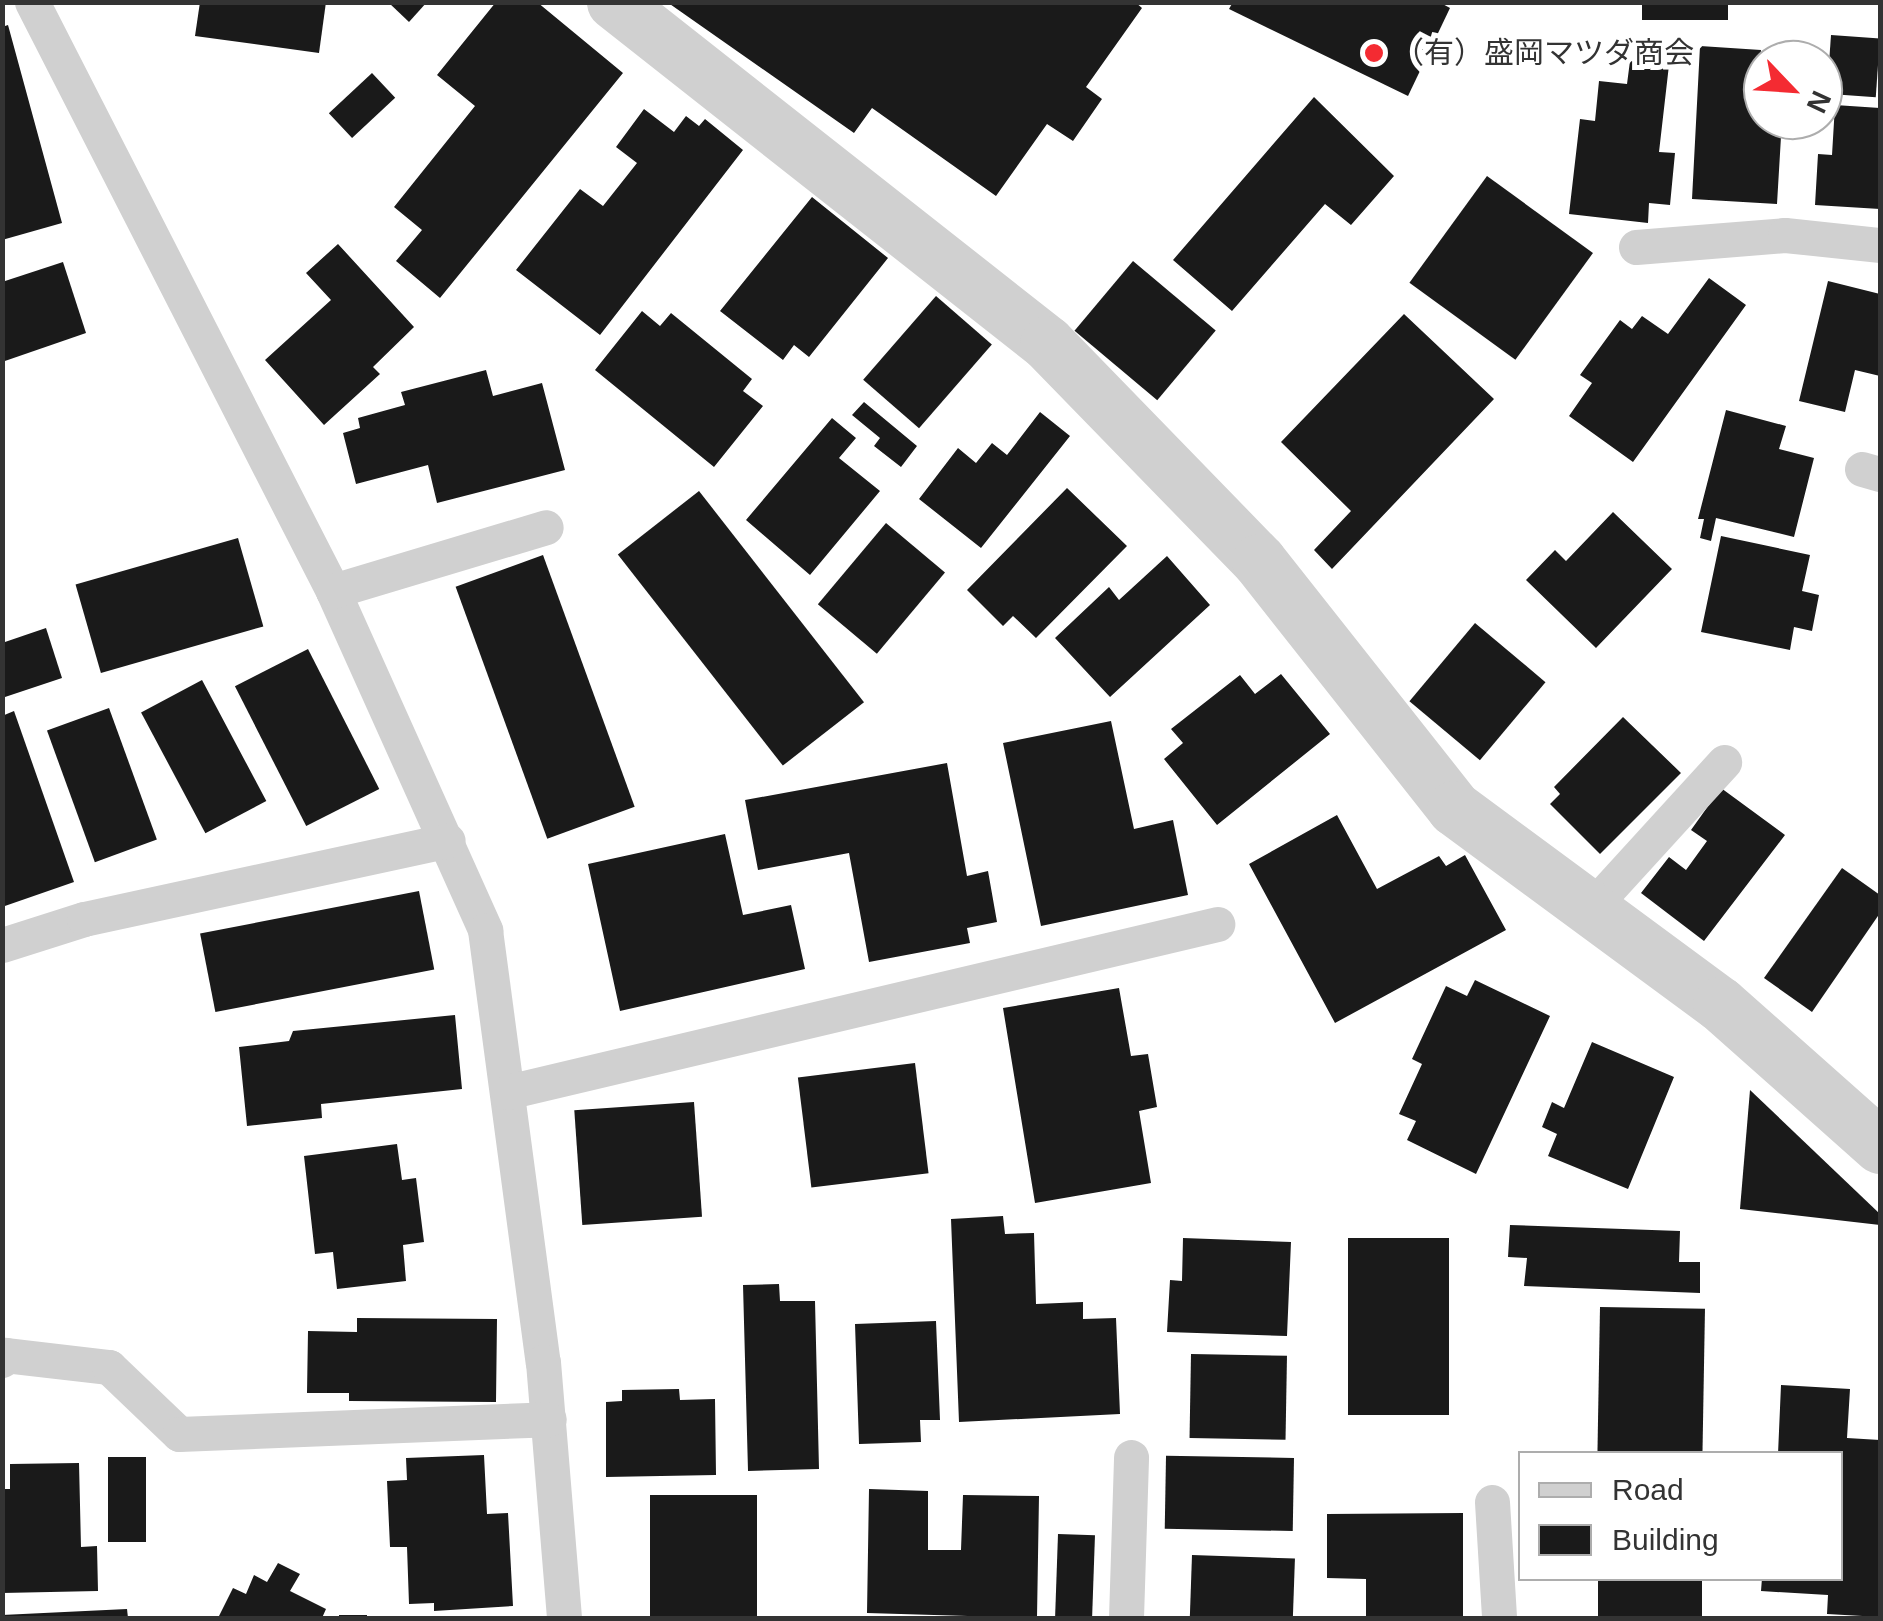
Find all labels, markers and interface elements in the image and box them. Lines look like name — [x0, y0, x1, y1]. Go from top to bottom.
place label: （有）盛岡マツダ商会 — [1394, 35, 1694, 71]
north arrow — [1743, 40, 1843, 140]
marker: （有）盛岡マツダ商会 — [1363, 42, 1385, 64]
text: N — [1801, 86, 1837, 118]
legend — [1518, 1451, 1843, 1581]
text: Road — [1612, 1473, 1684, 1506]
text: Building — [1612, 1523, 1719, 1556]

